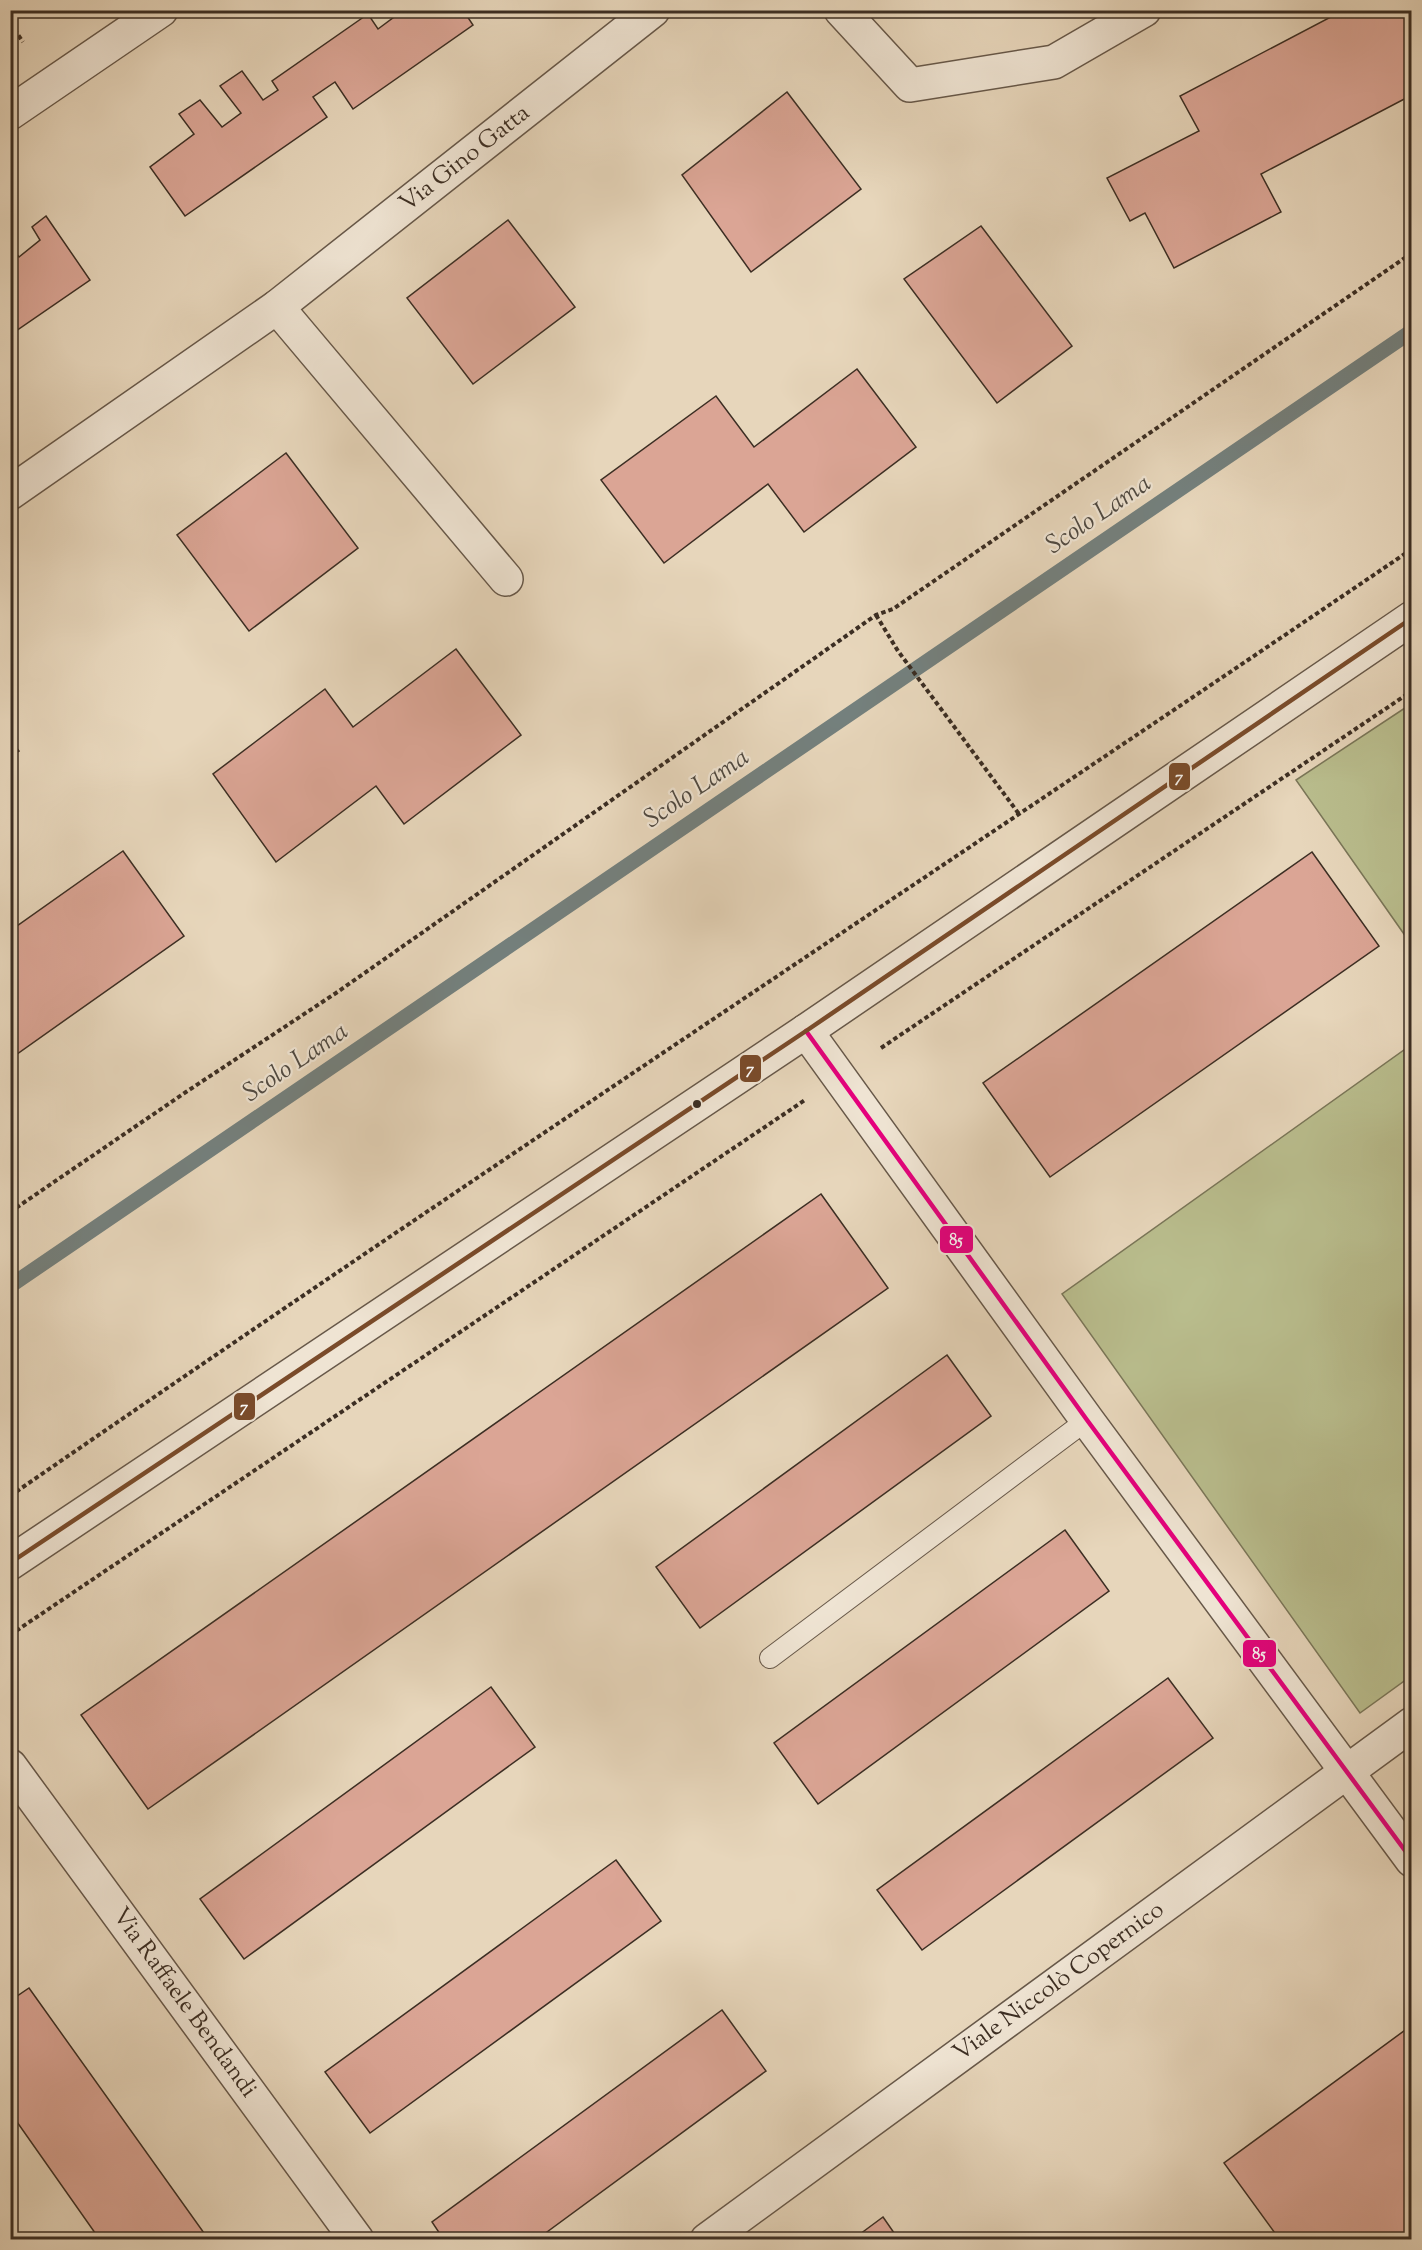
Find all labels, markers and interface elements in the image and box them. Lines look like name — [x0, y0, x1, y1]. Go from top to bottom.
street label: Via Gino Gatta — [392, 97, 538, 221]
water label: Scolo Lama — [1039, 466, 1159, 564]
water label: Scolo Lama — [637, 740, 757, 838]
line badge: 7 — [1168, 762, 1191, 791]
text: 7 — [1175, 767, 1184, 790]
water label: Scolo Lama — [236, 1014, 356, 1112]
line badge: 7 — [739, 1054, 762, 1083]
text: 7 — [746, 1059, 755, 1082]
unlabelled marker — [691, 1098, 703, 1110]
line badge: 85 — [939, 1225, 974, 1254]
text: 85 — [949, 1230, 963, 1253]
line badge: 7 — [233, 1392, 256, 1421]
text: 7 — [240, 1397, 249, 1420]
line badge: 85 — [1242, 1639, 1277, 1668]
text: 85 — [1252, 1644, 1266, 1667]
street label: Viale Niccolò Copernico — [946, 1894, 1172, 2070]
street label: Via Raffaele Bendandi — [103, 1901, 265, 2105]

